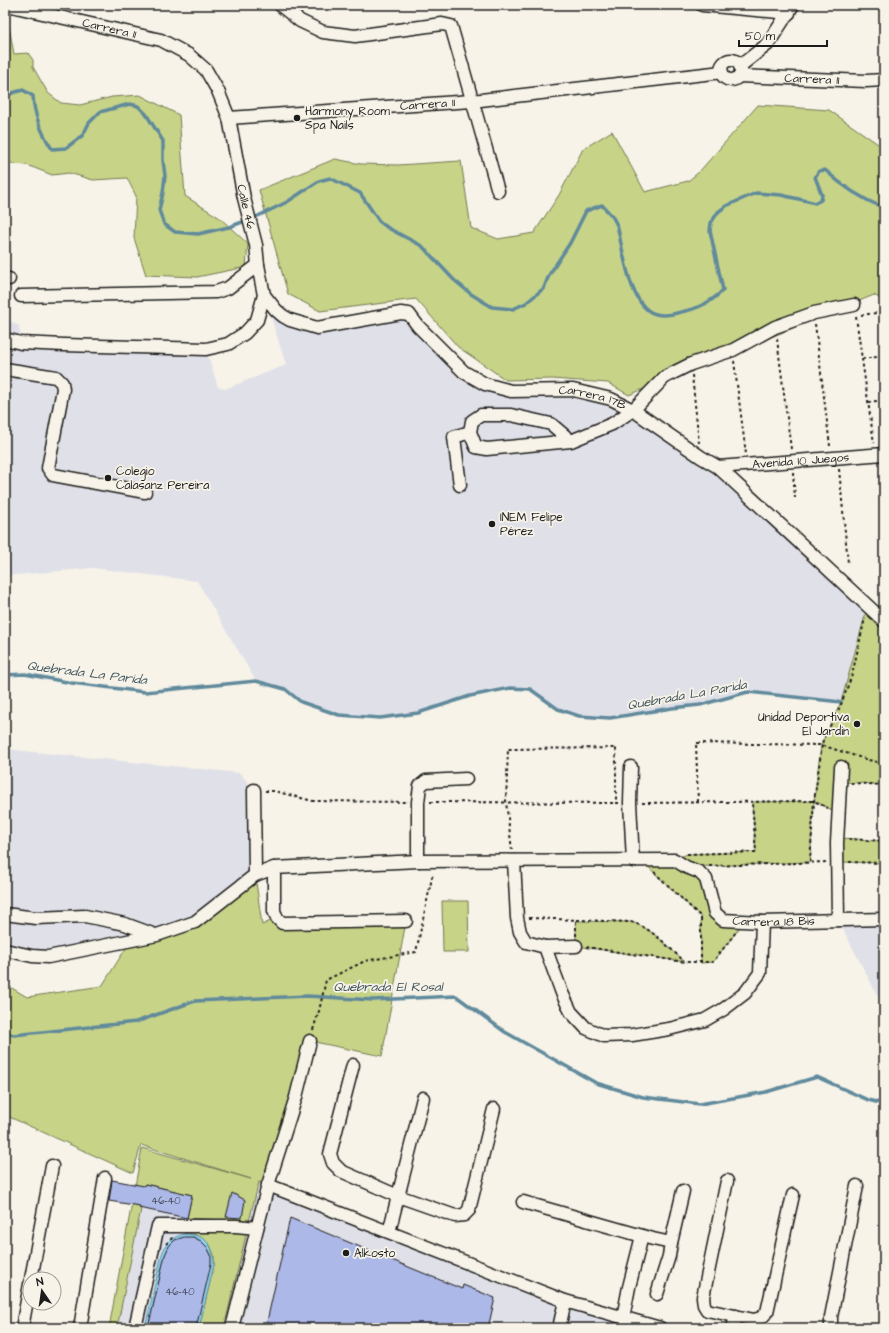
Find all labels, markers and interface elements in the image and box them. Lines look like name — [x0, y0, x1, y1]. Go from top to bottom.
street label: Carrera 11 — [81, 14, 139, 43]
scale bar — [739, 22, 827, 48]
text: 50 m — [745, 28, 776, 45]
street label: Carrera 11 — [784, 69, 840, 88]
street label: Carrera 11 — [399, 94, 456, 115]
place label: Harmony Room Spa Nails — [305, 103, 391, 134]
marker: Harmony Room Spa Nails — [292, 113, 302, 123]
street label: Calle 46 — [233, 183, 260, 231]
street label: Carrera 17B — [559, 381, 630, 414]
street label: Avenida 10 Juegos — [752, 448, 850, 473]
place label: Colegio Calasanz Pereira — [116, 463, 209, 494]
marker: Colegio Calasanz Pereira — [103, 473, 113, 483]
place label: INEM Felipe Pérez — [500, 509, 563, 540]
marker: INEM Felipe Pérez — [487, 519, 497, 529]
water label: Quebrada La Parida — [26, 657, 149, 689]
water label: Quebrada La Parida — [626, 675, 749, 714]
place label: Unidad Deportiva El Jardín — [758, 709, 849, 740]
marker: Unidad Deportiva El Jardín — [852, 719, 862, 729]
street label: Carrera 18 Bis — [732, 912, 815, 931]
water label: Quebrada El Rosal — [333, 978, 445, 996]
house number: 46-40 — [151, 1194, 181, 1208]
place label: Alkosto — [354, 1245, 396, 1262]
marker: Alkosto — [341, 1248, 351, 1258]
north arrow — [22, 1271, 62, 1311]
text: N — [35, 1274, 45, 1290]
house number: 46-40 — [165, 1285, 195, 1299]

